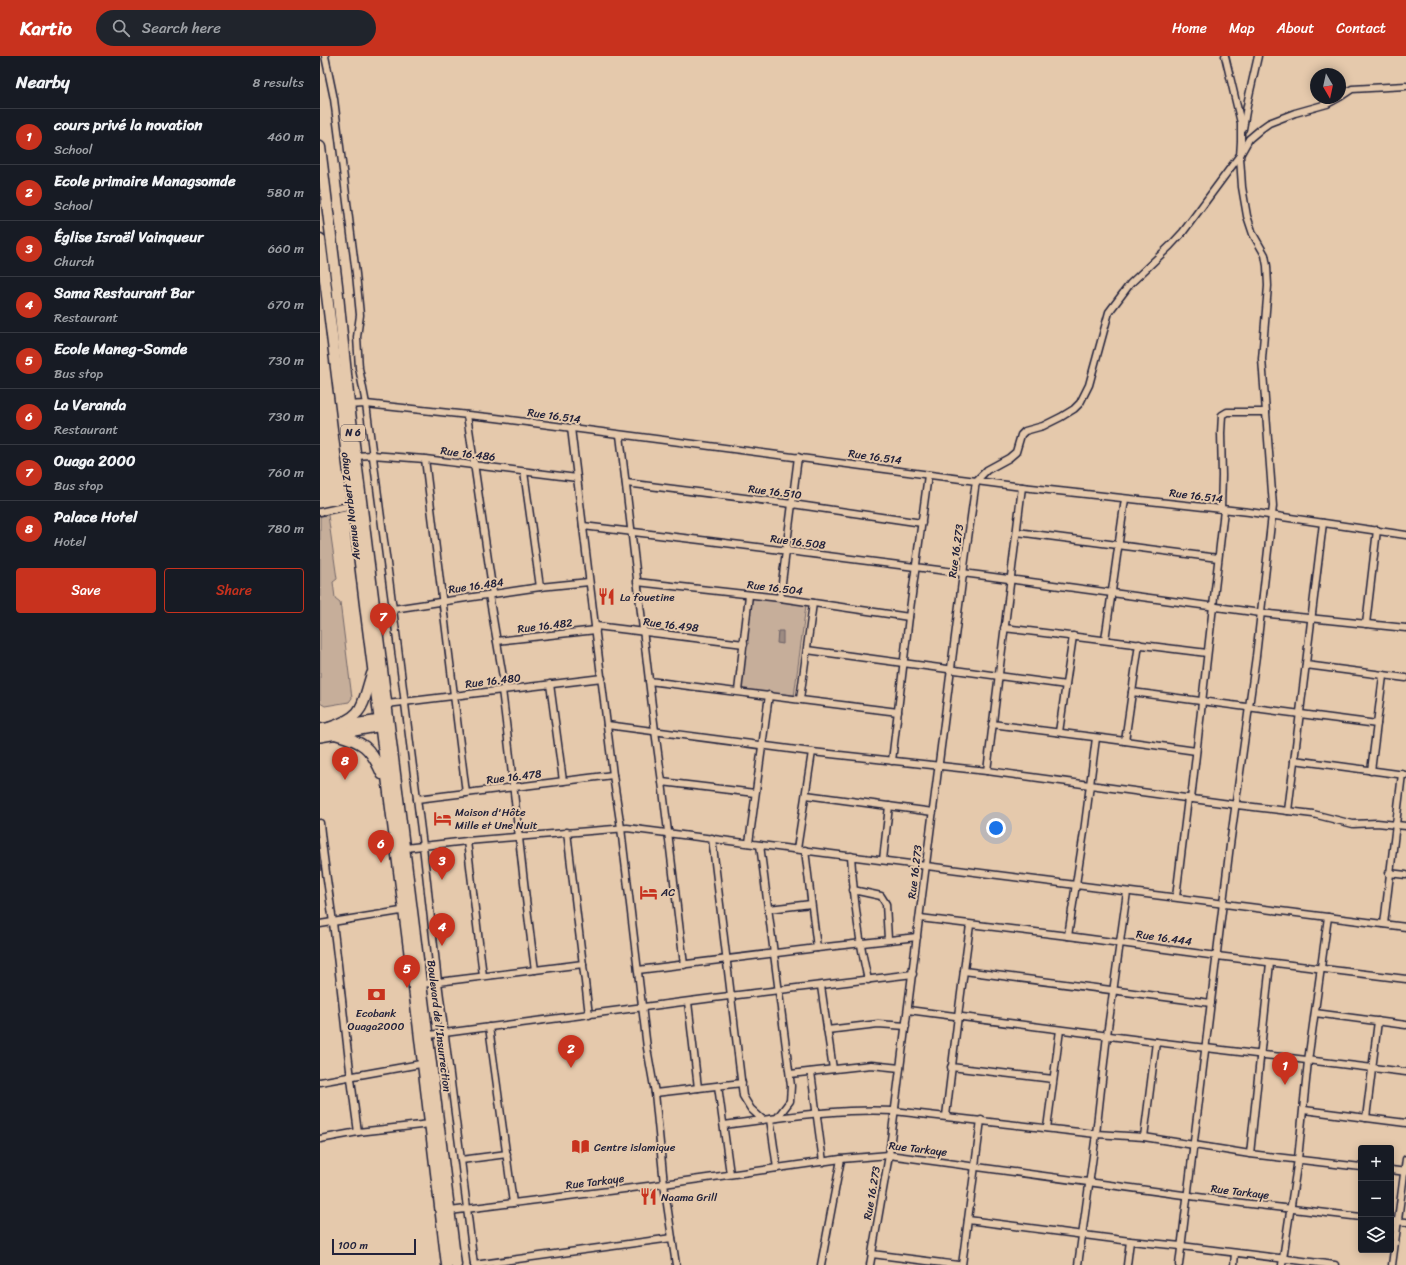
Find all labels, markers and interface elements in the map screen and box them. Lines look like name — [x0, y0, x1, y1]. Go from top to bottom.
search box — [96, 10, 376, 46]
text: Kartio — [20, 12, 72, 45]
text: Search here — [142, 15, 221, 41]
text: Home — [1172, 16, 1207, 41]
text: Map — [1229, 16, 1255, 41]
text: About — [1277, 16, 1314, 41]
text: Contact — [1336, 16, 1386, 41]
icon: search — [110, 17, 132, 39]
text: Nearby — [16, 67, 70, 97]
north arrow — [1310, 68, 1346, 104]
text: 8 results — [252, 71, 304, 94]
text: cours privé la novation — [54, 112, 202, 138]
text: 1 — [26, 125, 32, 148]
text: 460 m — [267, 125, 304, 148]
text: School — [54, 138, 92, 161]
text: Ecole primaire Managsomde — [54, 168, 236, 194]
text: 2 — [25, 181, 33, 204]
text: 580 m — [267, 181, 304, 204]
text: School — [54, 194, 92, 217]
text: Église Israël Vainqueur — [54, 224, 203, 250]
text: 3 — [25, 237, 33, 260]
text: 660 m — [268, 237, 304, 260]
text: Church — [54, 250, 95, 273]
text: Sama Restaurant Bar — [54, 280, 194, 306]
text: 4 — [25, 293, 33, 316]
text: 670 m — [268, 293, 304, 316]
text: Restaurant — [54, 306, 118, 329]
text: Ecole Maneg-Somde — [54, 336, 187, 362]
text: 5 — [25, 349, 33, 372]
text: 730 m — [268, 349, 304, 372]
text: Bus stop — [54, 362, 103, 385]
text: La Veranda — [54, 392, 126, 418]
street label: Rue 16.514 — [526, 403, 582, 429]
text: 6 — [25, 405, 33, 428]
text: 730 m — [268, 405, 304, 428]
text: Restaurant — [54, 418, 118, 441]
road number: N 6 — [341, 425, 365, 441]
street label: Rue 16.486 — [439, 441, 497, 467]
street label: Rue 16.514 — [847, 444, 903, 470]
text: Ouaga 2000 — [54, 448, 135, 474]
street label: Avenue Norbert Zongo — [334, 451, 366, 562]
text: 7 — [25, 461, 33, 484]
text: 760 m — [268, 461, 304, 484]
text: Bus stop — [54, 474, 103, 497]
street label: Rue 16.510 — [747, 479, 803, 505]
street label: Rue 16.514 — [1168, 483, 1224, 509]
text: Palace Hotel — [54, 504, 137, 530]
text: 8 — [25, 517, 33, 540]
text: 780 m — [267, 517, 304, 540]
street label: Rue 16.273 — [943, 523, 969, 579]
street label: Rue 16.508 — [769, 529, 827, 555]
text: Hotel — [54, 530, 86, 553]
button: Save — [16, 568, 156, 613]
button: Share — [164, 568, 304, 613]
street label: Rue 16.484 — [447, 573, 505, 599]
street label: Rue 16.504 — [746, 575, 804, 601]
restaurant icon: La fouetine — [597, 587, 617, 607]
place label: La fouetine — [620, 588, 675, 607]
pin: 7 — [370, 603, 396, 636]
street label: Rue 16.498 — [642, 612, 700, 638]
street label: Rue 16.482 — [516, 613, 574, 639]
street label: Rue 16.480 — [464, 668, 522, 694]
pin: 8 — [332, 747, 358, 780]
street label: Rue 16.478 — [485, 764, 543, 790]
place label: Maison d'Hôte Mille et Une Nuit — [455, 803, 538, 835]
hotel icon: Maison d'Hôte Mille et Une Nuit — [432, 808, 452, 828]
your location — [986, 818, 1006, 838]
pin: 6 — [368, 830, 394, 863]
street label: Rue 16.273 — [902, 844, 928, 900]
pin: 3 — [429, 847, 455, 880]
hotel icon: AC — [638, 882, 658, 902]
place label: AC — [660, 883, 675, 902]
pin: 4 — [429, 913, 455, 946]
street label: Rue 16.444 — [1135, 925, 1193, 951]
pin: 5 — [394, 955, 420, 988]
street label: Boulevard de l'Insurrection — [421, 959, 457, 1093]
bank icon: Ecobank Ouaga2000 — [366, 985, 386, 1005]
place label: Ecobank Ouaga2000 — [348, 1004, 404, 1036]
pin: 2 — [558, 1035, 584, 1068]
pin: 1 — [1272, 1052, 1298, 1085]
street label: Rue Tarkaye — [888, 1136, 949, 1162]
library icon: Centre islamique — [571, 1137, 591, 1157]
place label: Centre islamique — [594, 1138, 676, 1157]
map controls — [1358, 1145, 1394, 1253]
button: + — [1358, 1145, 1394, 1181]
street label: Rue 16.273 — [858, 1165, 886, 1221]
street label: Rue Tarkaye — [565, 1169, 626, 1195]
street label: Rue Tarkaye — [1210, 1179, 1271, 1205]
button: − — [1358, 1181, 1394, 1217]
restaurant icon: Naama Grill — [638, 1187, 658, 1207]
place label: Naama Grill — [661, 1188, 718, 1207]
button: layers — [1358, 1217, 1394, 1253]
text: 100 m — [338, 1236, 368, 1255]
scale bar — [332, 1237, 416, 1256]

